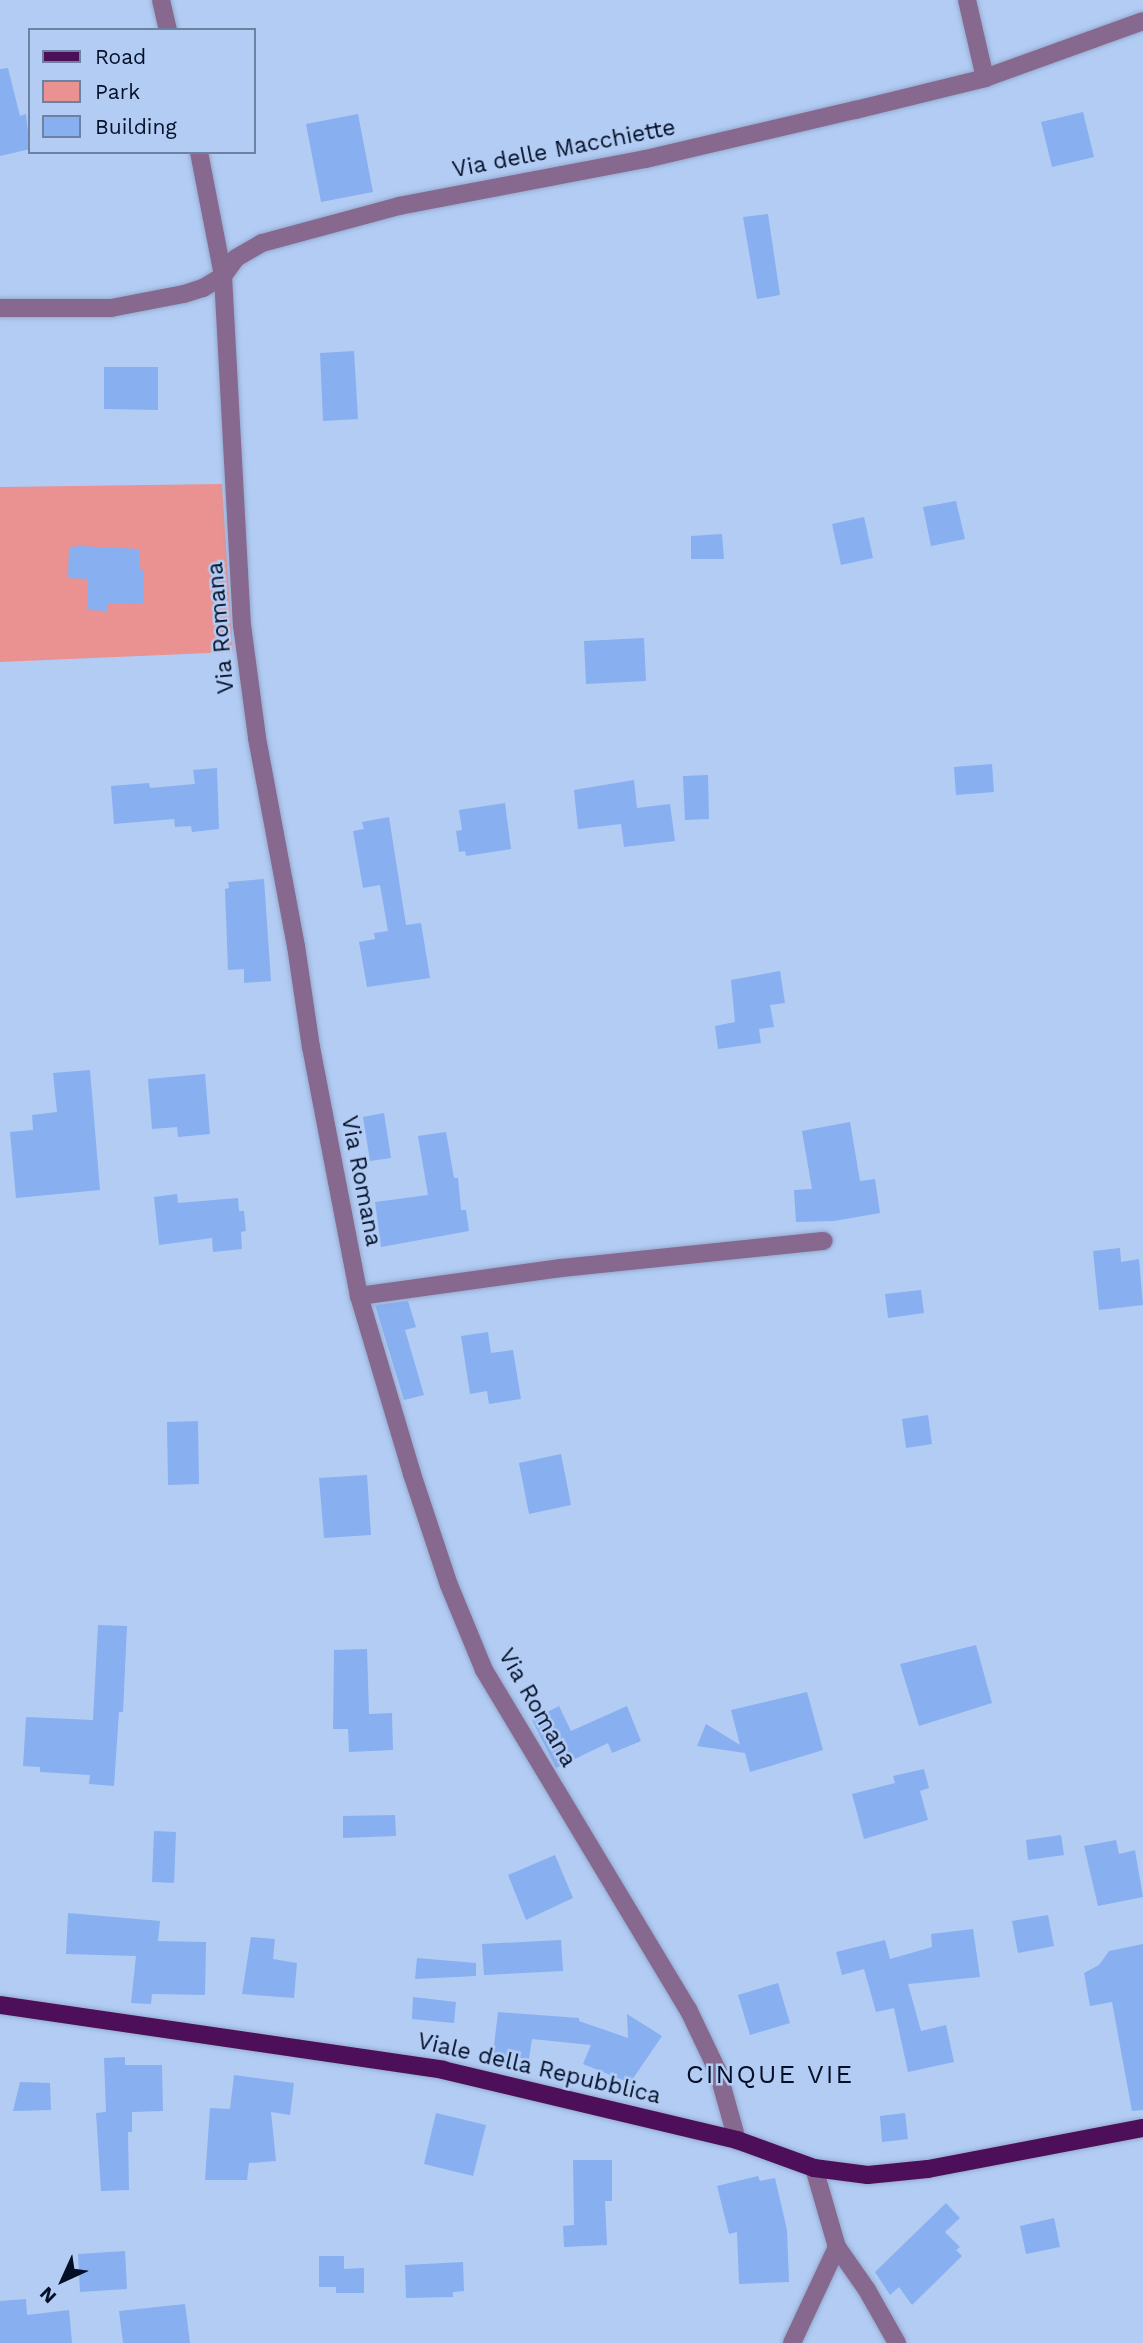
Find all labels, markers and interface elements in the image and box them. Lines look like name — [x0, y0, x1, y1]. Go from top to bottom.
legend — [28, 28, 256, 154]
text: Road — [95, 44, 146, 69]
text: Park — [95, 79, 140, 104]
text: Building — [95, 114, 177, 139]
street label: Via delle Macchiette — [450, 114, 678, 184]
street label: Via Romana — [201, 561, 241, 695]
street label: Via Romana — [335, 1113, 387, 1249]
street label: Via Romana — [492, 1644, 582, 1772]
street label: Viale della Repubblica — [414, 2027, 664, 2111]
district label: CINQUE VIE — [687, 2059, 853, 2091]
north arrow — [28, 2245, 98, 2315]
text: N — [35, 2282, 61, 2308]

